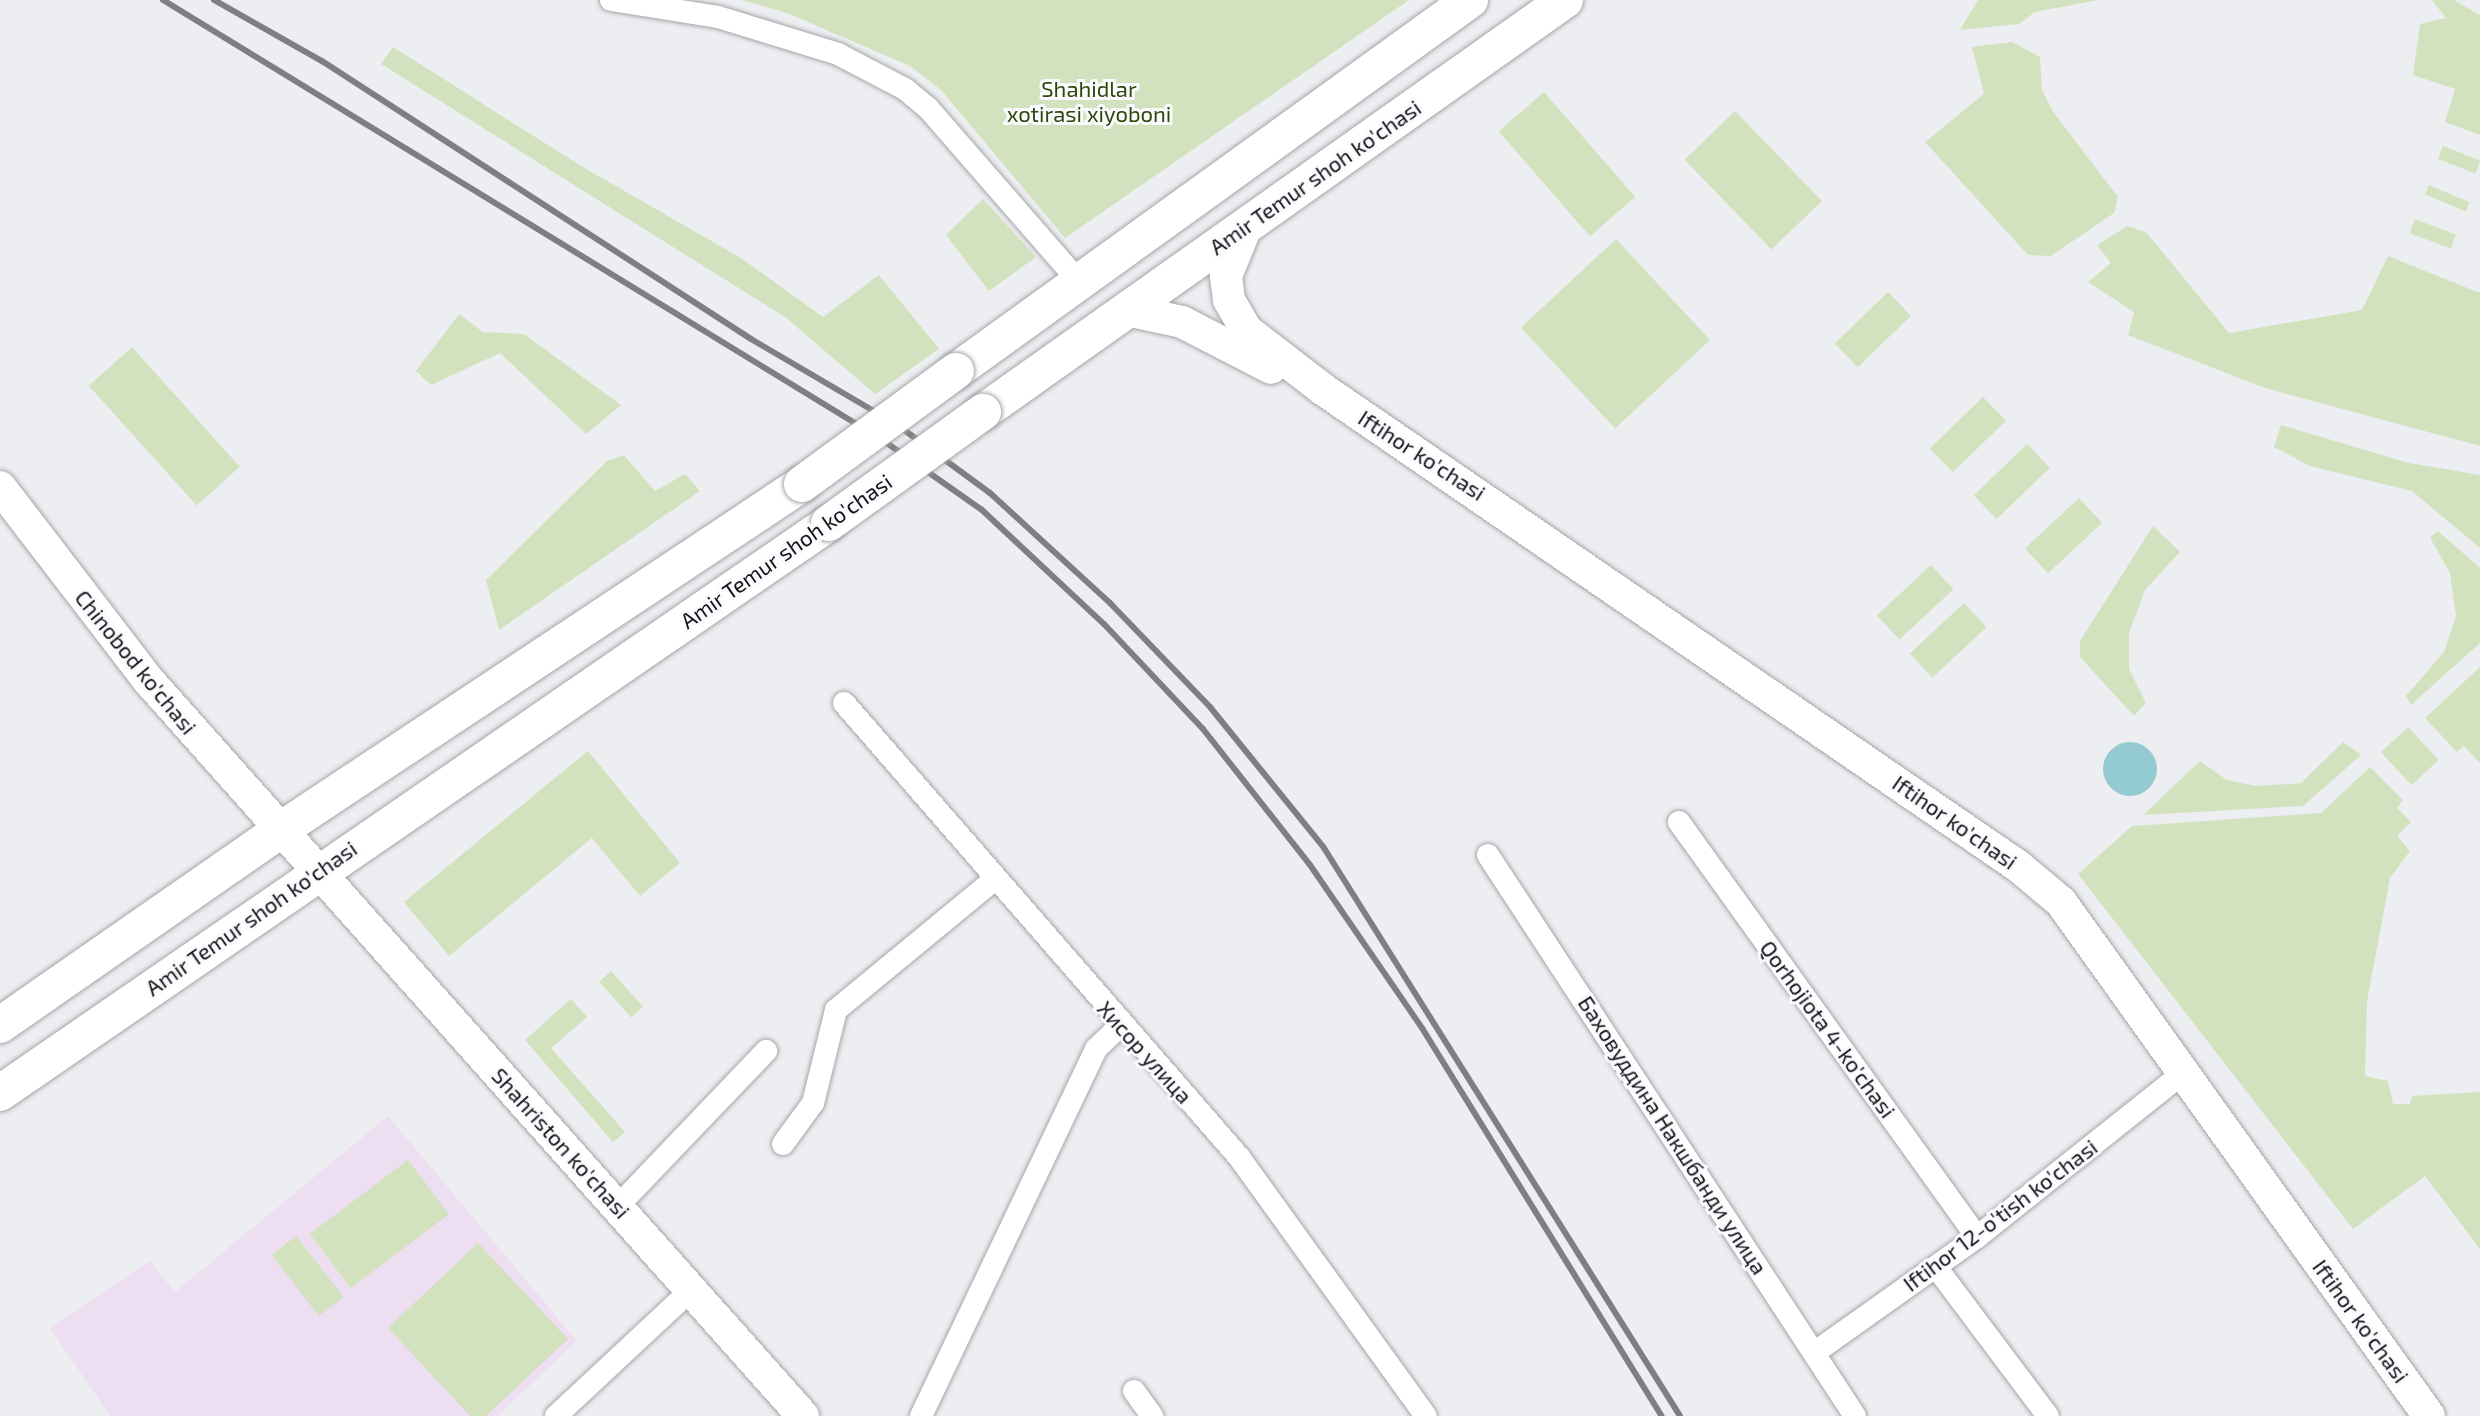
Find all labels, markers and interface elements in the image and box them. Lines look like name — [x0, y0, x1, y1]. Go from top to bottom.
park label: Shahidlar xotirasi xiyoboni — [1007, 75, 1171, 126]
street label: Amir Temur shoh ko'chasi — [1204, 94, 1426, 260]
street label: Iftihor ko'chasi — [1353, 404, 1491, 506]
street label: Amir Temur shoh ko'chasi — [675, 468, 897, 634]
street label: Chinobod ko'chasi — [70, 585, 202, 739]
street label: Iftihor ko'chasi — [1887, 769, 2023, 875]
street label: Amir Temur shoh ko'chasi — [140, 835, 362, 1001]
street label: Qorhojiota 4-ko'chasi — [1755, 935, 1901, 1123]
street label: Баховуддина Накшбанди улица — [1573, 991, 1773, 1279]
street label: Хисор улица — [1092, 995, 1198, 1109]
street label: Shahriston ko'chasi — [486, 1062, 636, 1224]
street label: Iftihor 12-o'tish ko'chasi — [1898, 1133, 2102, 1297]
street label: Iftihor ko'chasi — [2307, 1254, 2415, 1388]

